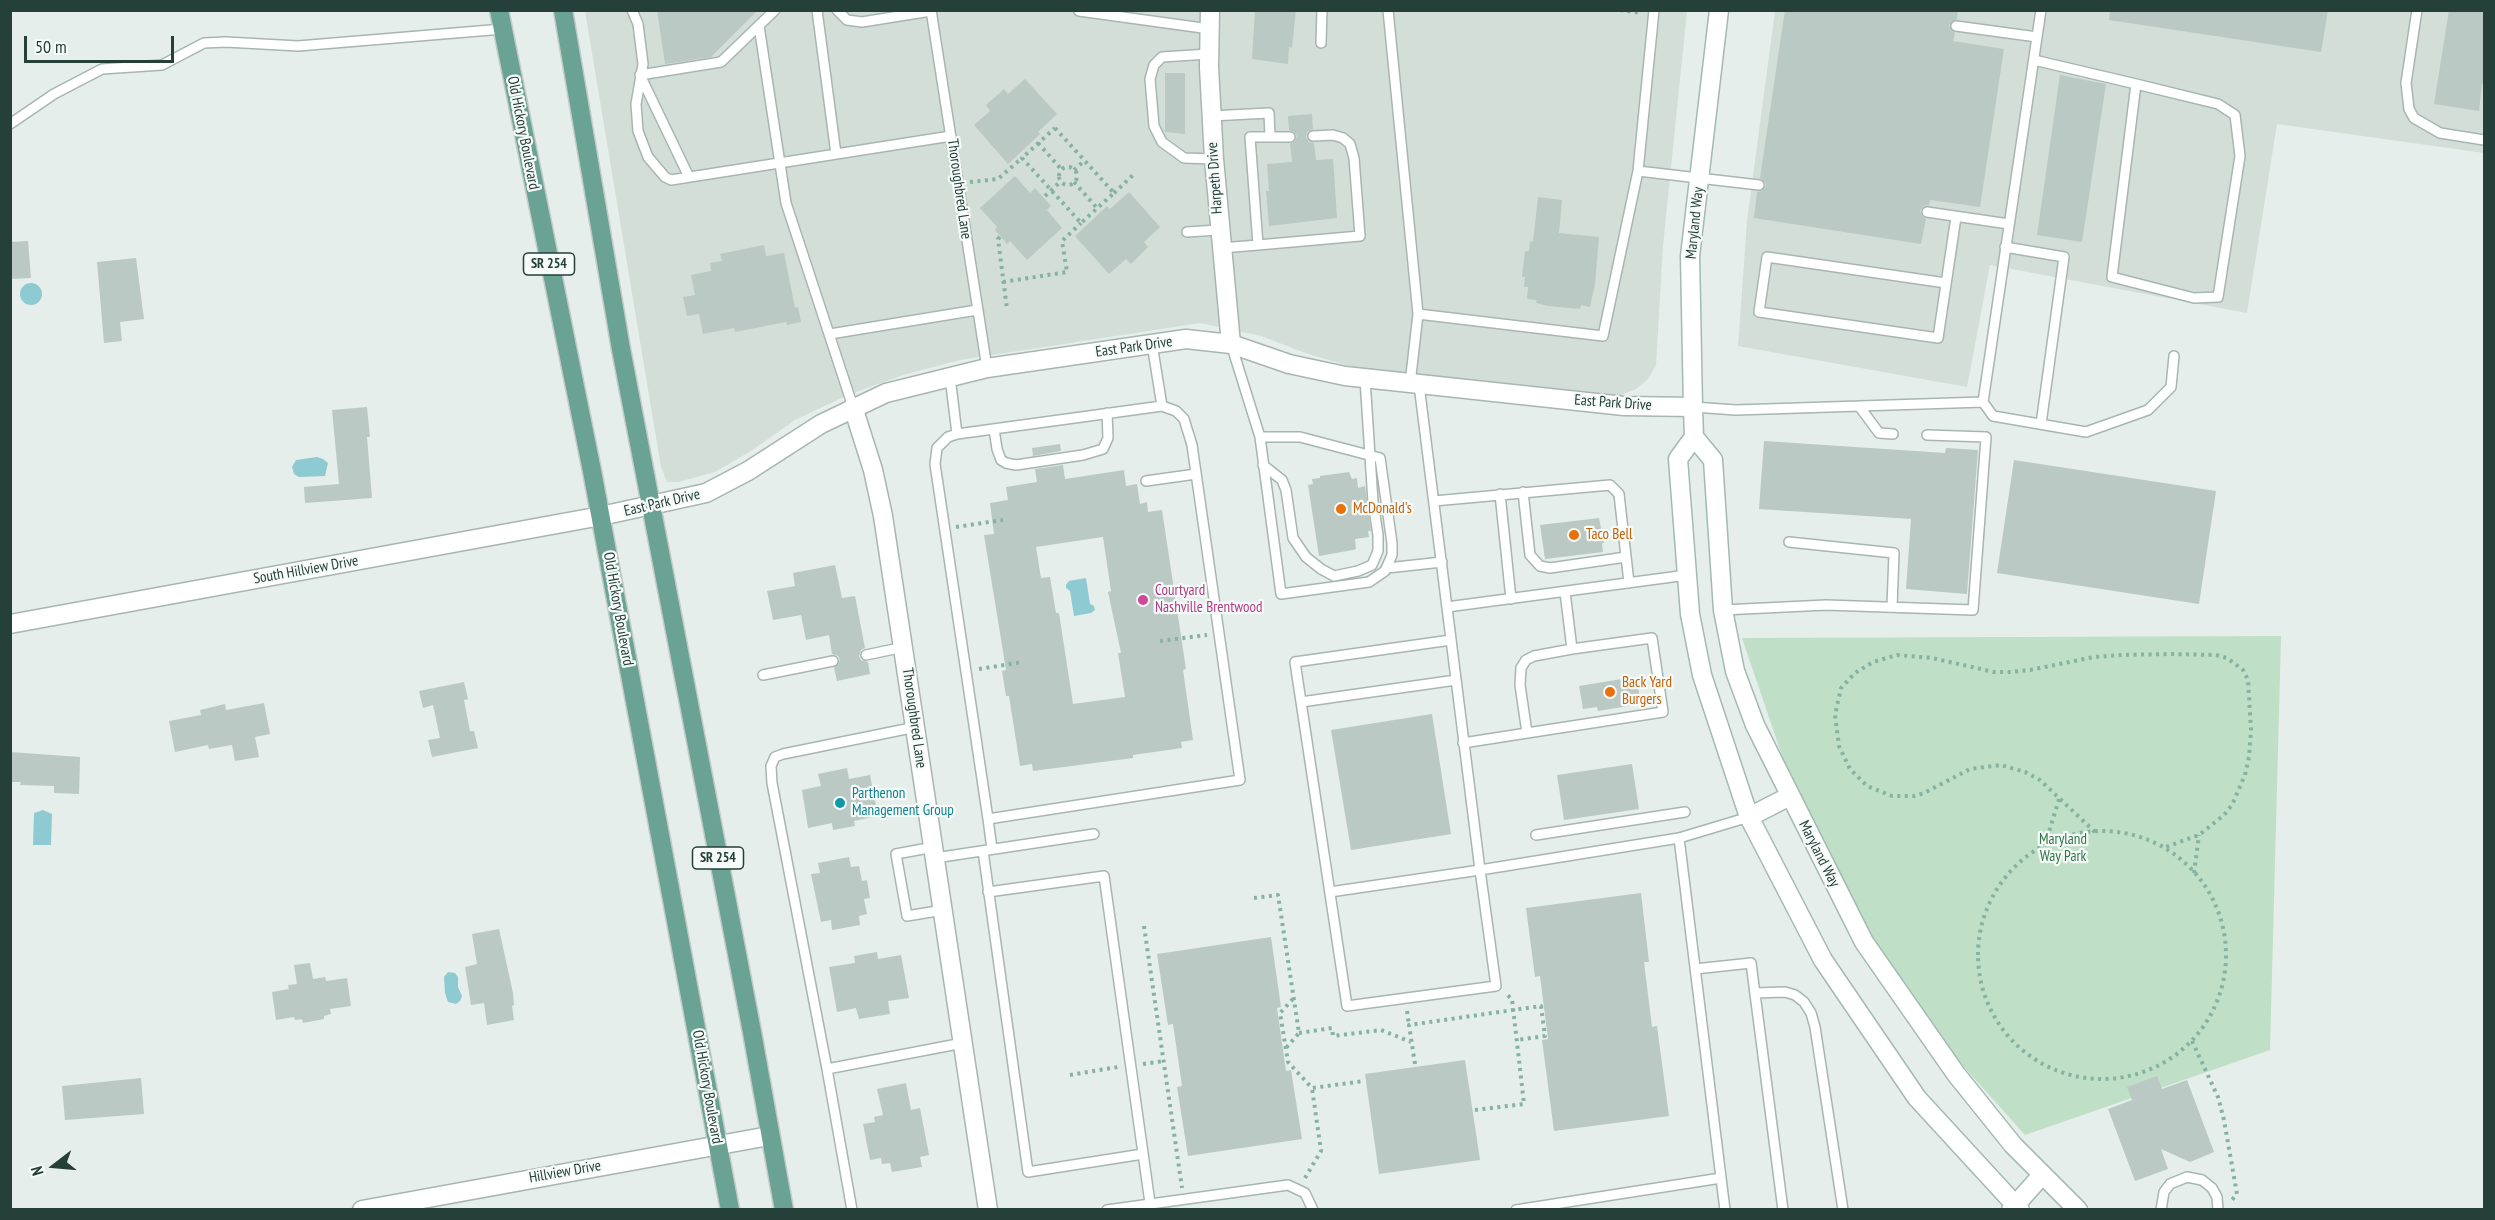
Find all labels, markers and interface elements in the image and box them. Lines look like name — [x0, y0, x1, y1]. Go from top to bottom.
scale bar — [27, 24, 177, 62]
text: 50 m — [35, 35, 67, 58]
street label: Old Hickory Boulevard — [503, 75, 543, 191]
street label: Thoroughbred Lane — [943, 138, 975, 240]
street label: Harpeth Drive — [1204, 141, 1226, 215]
street label: Maryland Way — [1682, 186, 1708, 260]
road number: SR 254 — [524, 253, 574, 275]
street label: East Park Drive — [1094, 333, 1174, 361]
street label: East Park Drive — [1574, 391, 1652, 415]
street label: East Park Drive — [622, 486, 702, 520]
place label: McDonald's — [1353, 500, 1412, 518]
marker: McDonald's — [1334, 502, 1348, 516]
place label: Taco Bell — [1586, 526, 1632, 544]
marker: Taco Bell — [1567, 528, 1581, 542]
street label: Old Hickory Boulevard — [599, 551, 637, 667]
street label: South Hillview Drive — [252, 552, 360, 588]
place label: Courtyard Nashville Brentwood — [1155, 582, 1262, 617]
marker: Courtyard Nashville Brentwood — [1136, 593, 1150, 607]
street label: Thoroughbred Lane — [898, 667, 930, 769]
place label: Back Yard Burgers — [1622, 674, 1672, 709]
marker: Back Yard Burgers — [1603, 685, 1617, 699]
place label: Parthenon Management Group — [852, 785, 954, 820]
marker: Parthenon Management Group — [833, 796, 847, 810]
street label: Maryland Way — [1795, 818, 1843, 890]
park label: Maryland Way Park — [2039, 831, 2087, 866]
road number: SR 254 — [692, 847, 744, 869]
street label: Old Hickory Boulevard — [688, 1029, 726, 1145]
north arrow — [24, 1136, 84, 1196]
street label: Hillview Drive — [528, 1157, 602, 1187]
text: N — [26, 1164, 48, 1178]

